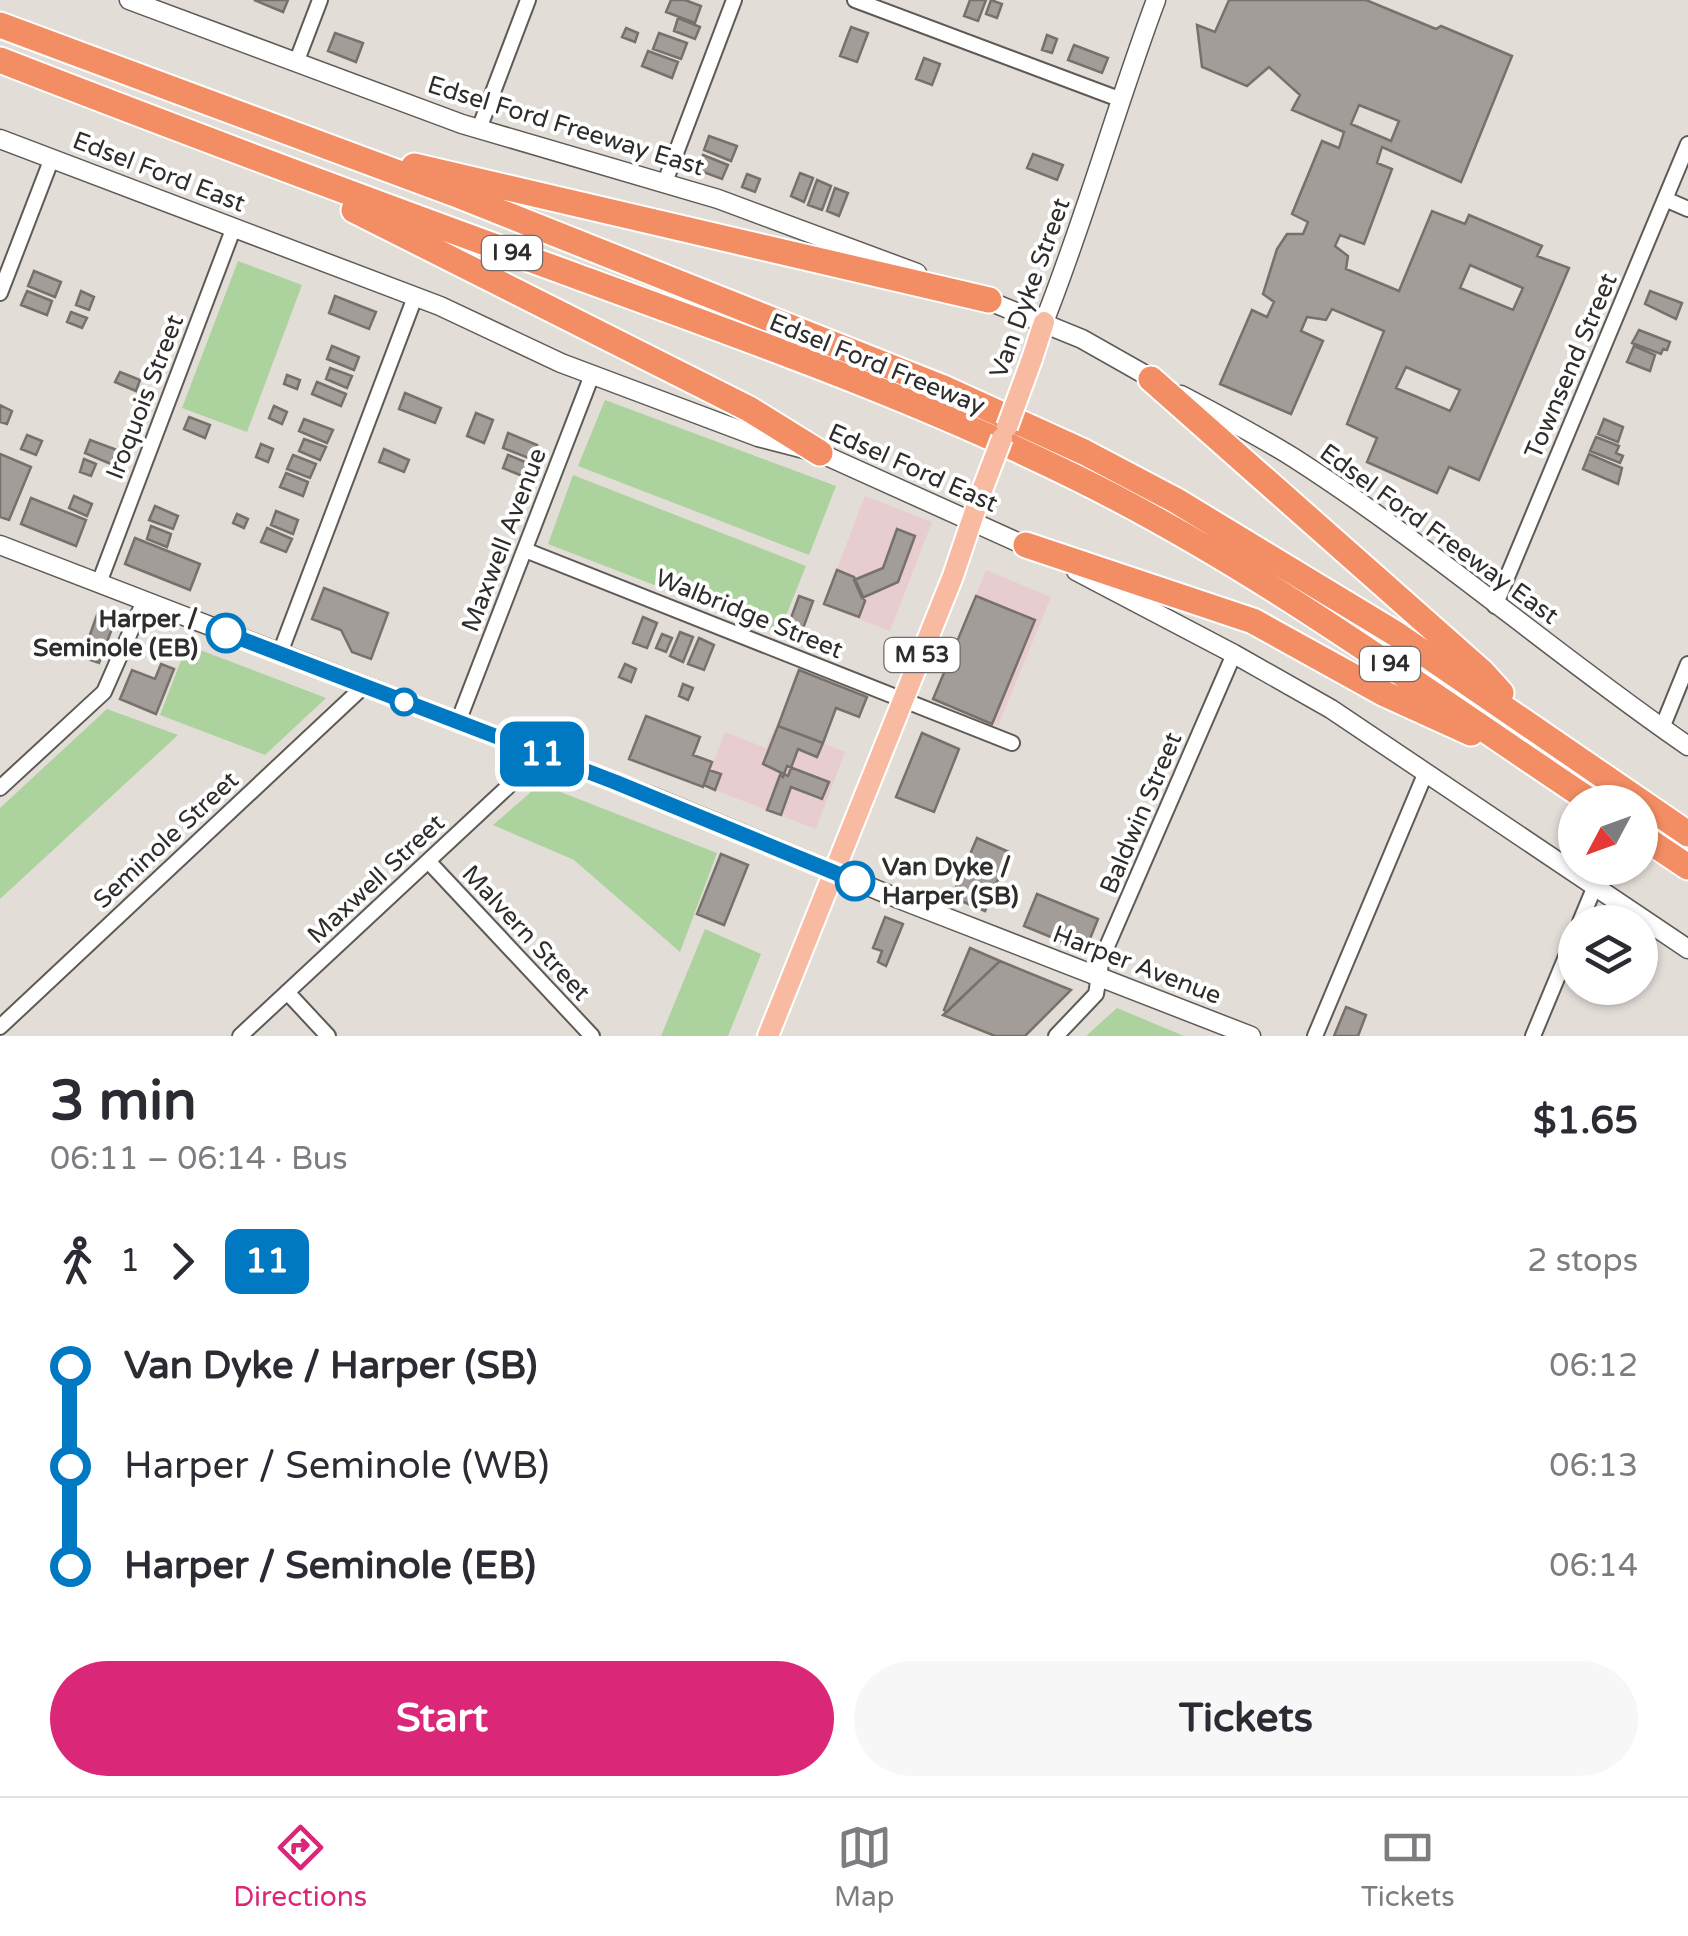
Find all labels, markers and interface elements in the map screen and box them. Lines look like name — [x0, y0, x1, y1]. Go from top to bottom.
street label: Edsel Ford Freeway East — [424, 70, 708, 183]
street label: Edsel Ford East — [68, 125, 250, 219]
street label: Van Dyke Street — [984, 193, 1077, 382]
road number: I 94 — [482, 236, 542, 270]
street label: Townsend Street — [1518, 268, 1624, 463]
street label: Edsel Ford Freeway — [765, 307, 989, 421]
street label: Iroquois Street — [100, 310, 190, 483]
street label: Edsel Ford East — [824, 417, 1003, 519]
street label: Edsel Ford Freeway East — [1314, 437, 1565, 631]
street label: Maxwell Avenue — [455, 444, 553, 636]
street label: Walbridge Street — [651, 563, 848, 665]
place label: Harper / Seminole (EB) — [33, 604, 198, 663]
marker: Harper / Seminole (EB) — [207, 614, 245, 652]
road number: M 53 — [884, 638, 960, 672]
road number: I 94 — [1360, 647, 1420, 681]
unlabelled marker — [391, 689, 417, 715]
line badge: 11 — [497, 722, 587, 786]
street label: Baldwin Street — [1093, 727, 1189, 898]
text: 11 — [520, 733, 564, 775]
street label: Seminole Street — [87, 765, 245, 915]
north arrow — [1558, 785, 1658, 885]
map controls — [1558, 785, 1658, 1005]
street label: Maxwell Street — [301, 808, 451, 950]
place label: Van Dyke / Harper (SB) — [882, 852, 1018, 911]
street label: Malvern Street — [456, 859, 597, 1007]
marker: Van Dyke / Harper (SB) — [836, 862, 874, 900]
button: layers — [1558, 905, 1658, 1005]
street label: Harper Avenue — [1049, 919, 1225, 1011]
text: 3 min — [50, 1069, 197, 1135]
text: $1.65 — [1533, 1098, 1638, 1144]
text: 06:11 – 06:14 · Bus — [50, 1140, 348, 1178]
icon: walk — [50, 1234, 105, 1289]
icon: forward — [155, 1234, 210, 1289]
text: 11 — [245, 1240, 289, 1282]
text: 1 — [120, 1242, 140, 1280]
text: 2 stops — [1527, 1242, 1638, 1280]
text: Van Dyke / Harper (SB) — [124, 1343, 537, 1389]
text: 06:12 — [1549, 1347, 1638, 1385]
text: Harper / Seminole (WB) — [124, 1443, 549, 1489]
text: 06:13 — [1549, 1447, 1638, 1485]
text: Harper / Seminole (EB) — [124, 1543, 536, 1589]
text: 06:14 — [1549, 1547, 1638, 1585]
button: Start — [50, 1661, 834, 1776]
button: Tickets — [854, 1661, 1638, 1776]
tab: Directions — [233, 1820, 367, 1914]
tab: Map — [834, 1820, 894, 1914]
tab: Tickets — [1361, 1820, 1455, 1914]

